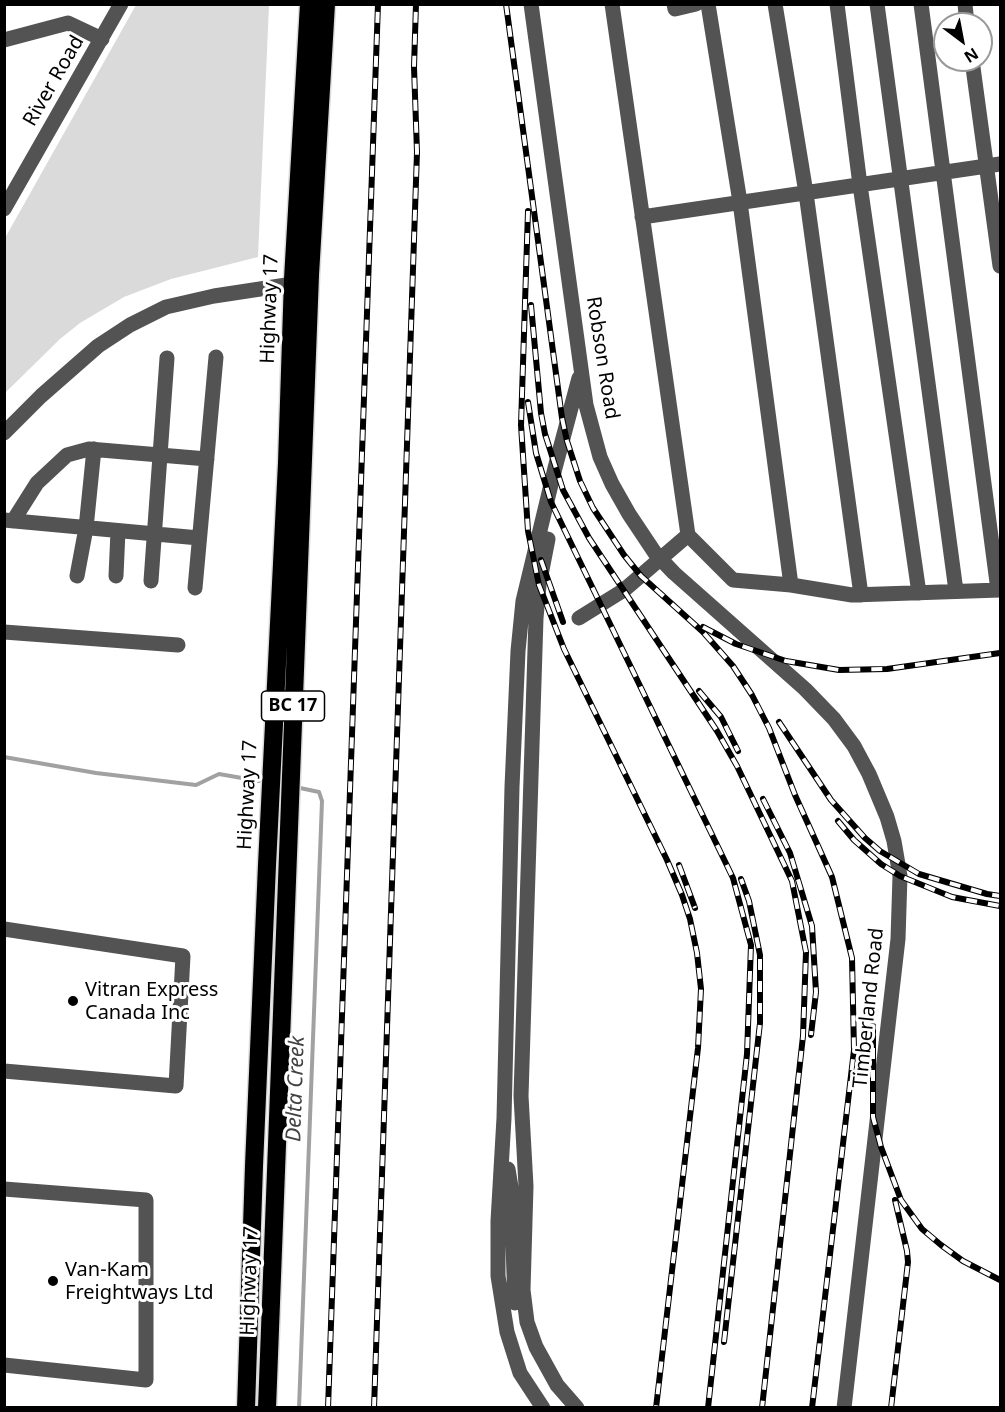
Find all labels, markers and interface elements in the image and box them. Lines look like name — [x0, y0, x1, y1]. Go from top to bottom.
north arrow — [933, 12, 993, 72]
street label: River Road — [18, 31, 90, 131]
text: N — [960, 43, 983, 68]
street label: Highway 17 — [256, 254, 284, 364]
street label: Robson Road — [580, 295, 624, 421]
road number: BC 17 — [262, 691, 324, 721]
street label: Highway 17 — [233, 740, 263, 850]
street label: Timberland Road — [849, 927, 889, 1089]
place label: Vitran Express Canada Inc — [85, 978, 218, 1025]
marker: Vitran Express Canada Inc — [66, 994, 80, 1008]
water label: Delta Creek — [282, 1036, 310, 1142]
street label: Highway 17 — [236, 1226, 264, 1336]
place label: Van-Kam Freightways Ltd — [65, 1258, 213, 1305]
marker: Van-Kam Freightways Ltd — [46, 1274, 60, 1288]

